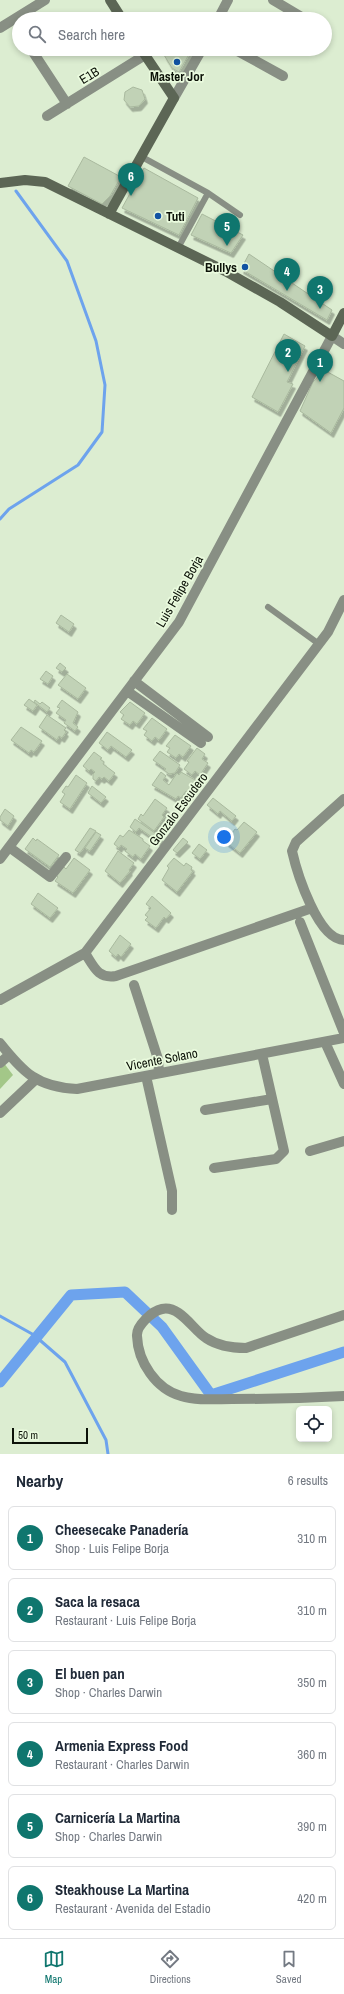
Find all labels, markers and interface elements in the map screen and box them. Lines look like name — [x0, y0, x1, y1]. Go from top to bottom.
search box — [12, 12, 332, 56]
icon: search — [26, 23, 48, 45]
text: Search here — [58, 24, 125, 45]
marker: Master Jor — [172, 57, 182, 67]
street label: E1B — [76, 63, 102, 88]
place label: Master Jor — [150, 68, 205, 85]
pin: 6 — [118, 163, 144, 196]
place label: Tuti — [166, 208, 185, 225]
marker: Tuti — [153, 211, 163, 221]
pin: 5 — [214, 213, 240, 246]
pin: 4 — [274, 258, 300, 291]
place label: Bullys — [205, 259, 237, 276]
marker: Bullys — [240, 262, 250, 272]
pin: 3 — [307, 276, 333, 309]
pin: 2 — [275, 339, 301, 372]
pin: 1 — [307, 349, 333, 382]
street label: Luis Felipe Borja — [152, 552, 207, 630]
street label: Gonzalo Escudero — [145, 769, 212, 849]
your location — [214, 827, 234, 847]
street label: Vicente Solano — [125, 1044, 199, 1075]
map controls — [296, 1406, 332, 1442]
button: locate — [296, 1406, 332, 1442]
scale bar — [12, 1426, 88, 1445]
text: 50 m — [18, 1428, 38, 1442]
text: Nearby — [16, 1469, 63, 1492]
text: 6 results — [288, 1472, 328, 1489]
text: Cheesecake Panadería — [55, 1519, 188, 1540]
text: 1 — [27, 1530, 33, 1547]
text: 310 m — [297, 1530, 327, 1547]
text: Shop · Luis Felipe Borja — [55, 1540, 169, 1557]
text: Saca la resaca — [55, 1591, 140, 1612]
text: 2 — [27, 1602, 33, 1619]
text: 310 m — [297, 1602, 327, 1619]
text: Restaurant · Luis Felipe Borja — [55, 1612, 196, 1629]
text: El buen pan — [55, 1663, 125, 1684]
text: 3 — [27, 1674, 33, 1691]
text: 350 m — [297, 1674, 327, 1691]
text: Shop · Charles Darwin — [55, 1684, 162, 1701]
text: Armenia Express Food — [55, 1735, 188, 1756]
text: 4 — [27, 1746, 33, 1763]
text: 360 m — [297, 1746, 327, 1763]
text: Restaurant · Charles Darwin — [55, 1756, 190, 1773]
text: Carnicería La Martina — [55, 1807, 180, 1828]
text: 5 — [27, 1818, 33, 1835]
text: 390 m — [297, 1818, 327, 1835]
text: Shop · Charles Darwin — [55, 1828, 162, 1845]
text: Steakhouse La Martina — [55, 1879, 189, 1900]
text: 6 — [27, 1890, 33, 1907]
text: 420 m — [297, 1890, 327, 1907]
text: Restaurant · Avenida del Estadio — [55, 1900, 211, 1917]
tab: Map — [43, 1948, 65, 1986]
tab: Directions — [150, 1948, 191, 1986]
tab: Saved — [276, 1948, 301, 1986]

